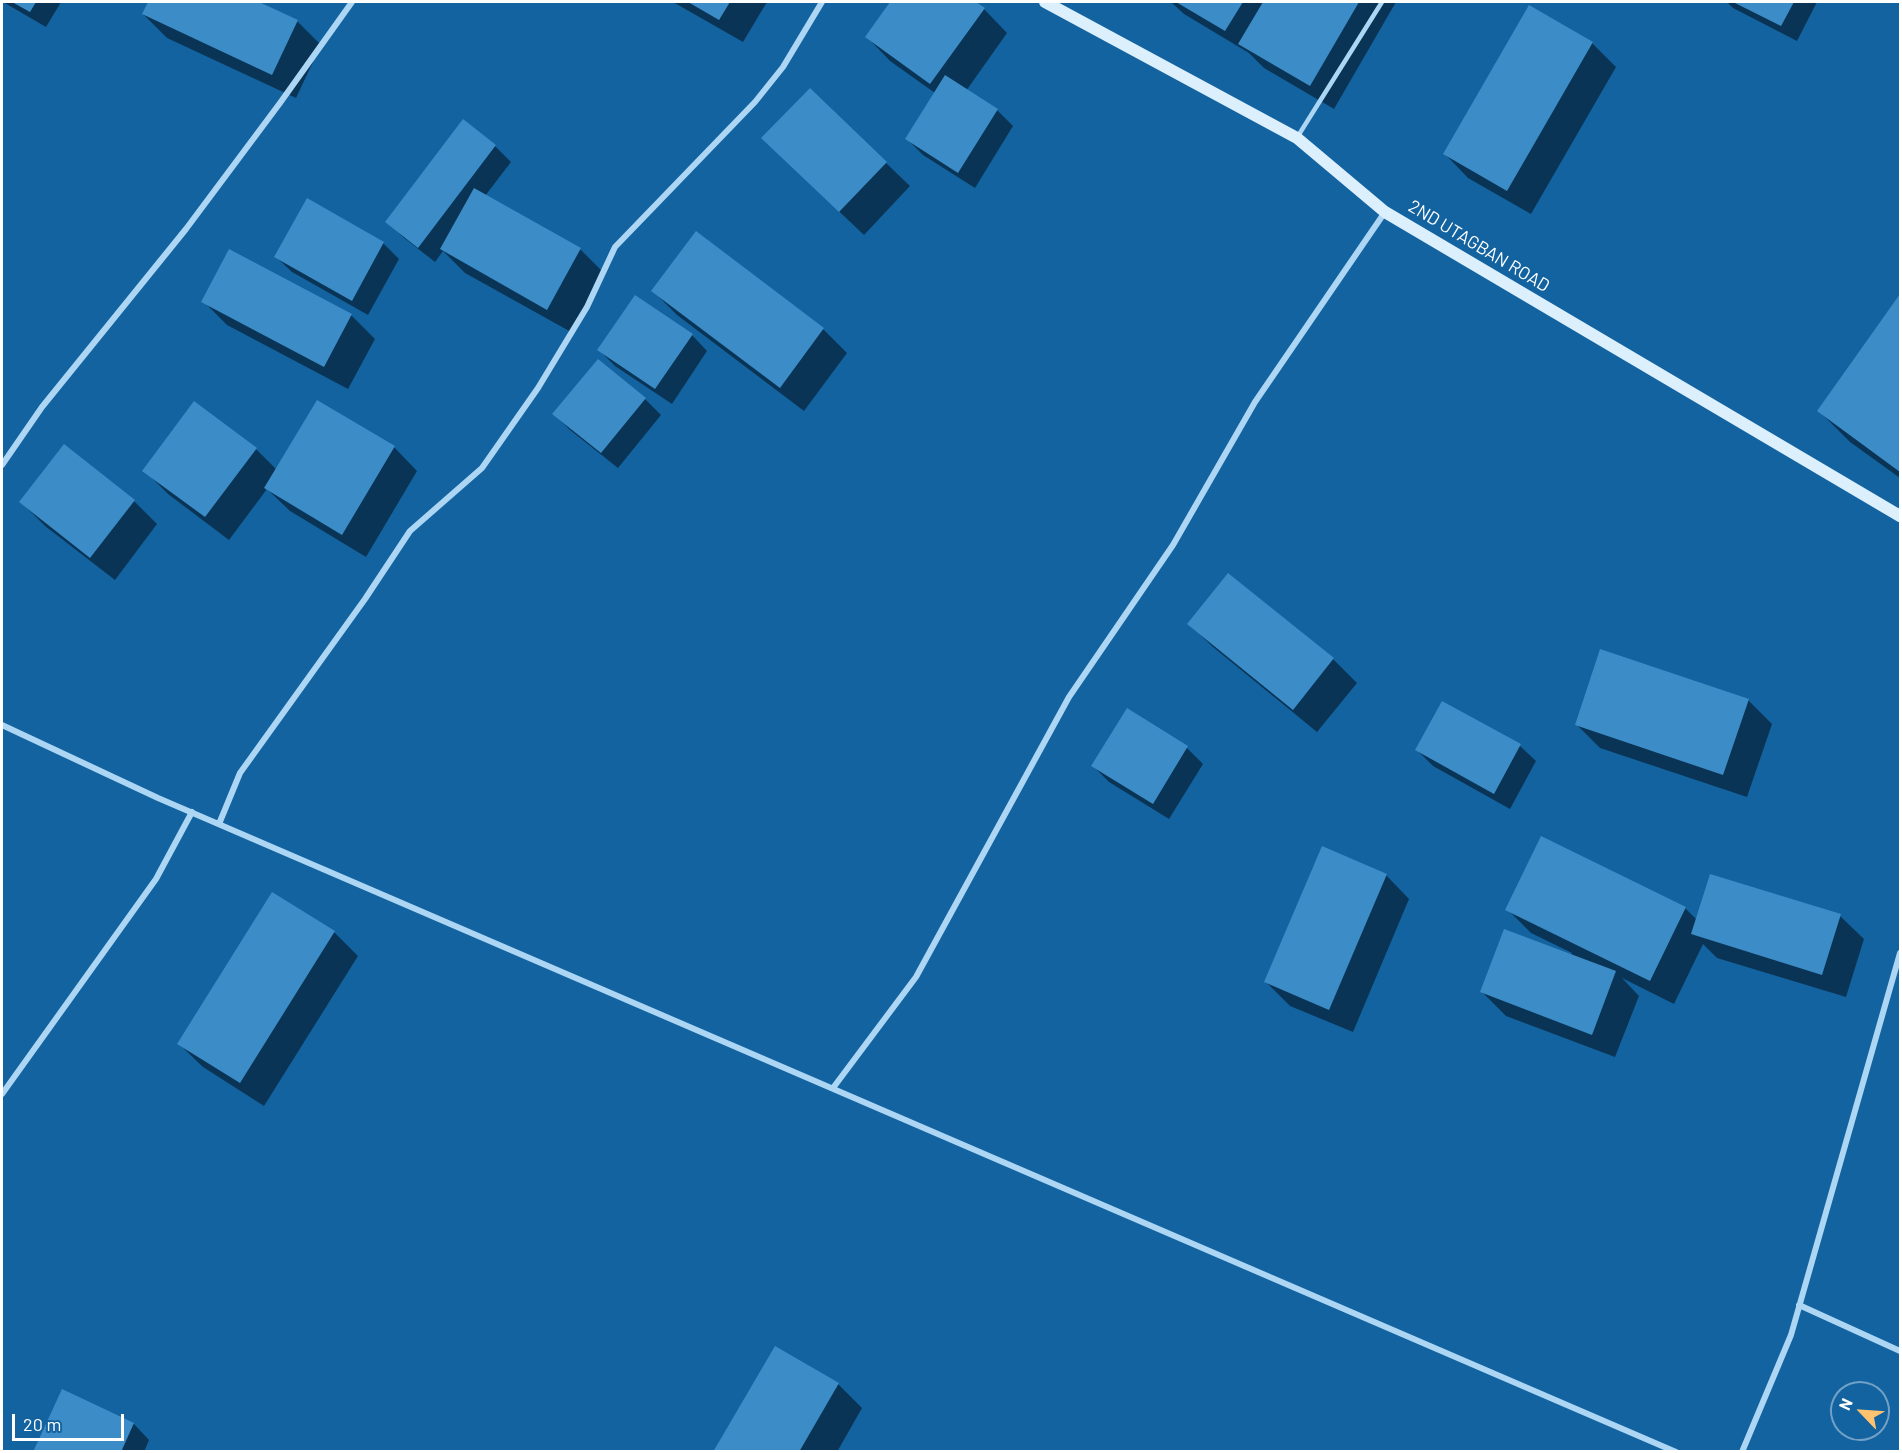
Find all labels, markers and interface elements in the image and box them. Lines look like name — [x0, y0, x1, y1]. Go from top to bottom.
street label: 2ND UTAGBAN ROAD — [1405, 195, 1553, 297]
north arrow — [1830, 1381, 1890, 1441]
text: N — [1834, 1395, 1856, 1413]
scale bar — [15, 1402, 128, 1440]
text: 20 m — [23, 1413, 61, 1435]

